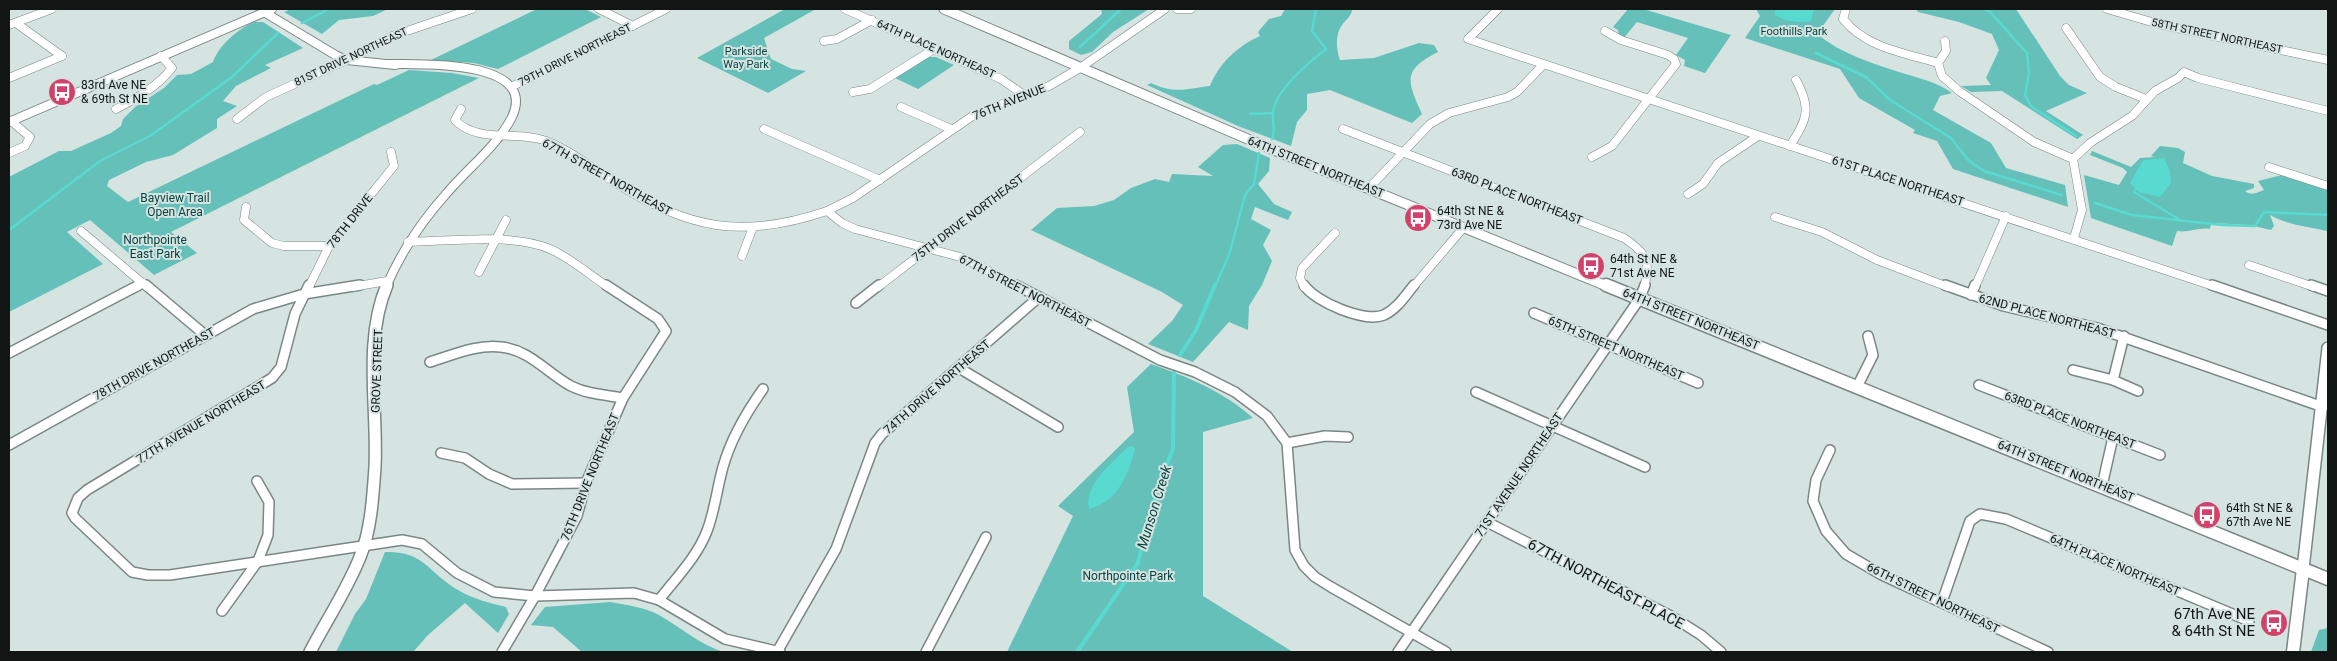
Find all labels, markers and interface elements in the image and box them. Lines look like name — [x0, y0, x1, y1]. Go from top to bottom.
street label: 58TH STREET NORTHEAST — [2150, 16, 2284, 56]
street label: 64TH PLACE NORTHEAST — [875, 17, 998, 81]
street label: 79TH DRIVE NORTHEAST — [516, 21, 634, 89]
street label: 81ST DRIVE NORTHEAST — [292, 25, 410, 89]
park label: Foothills Park — [1761, 25, 1828, 38]
park label: Parkside Way Park — [723, 45, 769, 71]
bus stop icon: 83rd Ave NE & 69th St NE — [47, 77, 77, 107]
place label: 83rd Ave NE & 69th St NE — [81, 78, 148, 106]
street label: 76TH AVENUE — [971, 81, 1048, 123]
street label: 64TH STREET NORTHEAST — [1246, 133, 1386, 201]
street label: 67TH STREET NORTHEAST — [540, 136, 674, 218]
street label: 61ST PLACE NORTHEAST — [1830, 153, 1966, 209]
street label: 63RD PLACE NORTHEAST — [1449, 164, 1585, 228]
street label: 75TH DRIVE NORTHEAST — [909, 171, 1027, 265]
park label: Bayview Trail Open Area — [140, 191, 210, 219]
street label: 78TH DRIVE — [324, 191, 376, 251]
bus stop icon: 64th St NE & 73rd Ave NE — [1403, 203, 1433, 233]
place label: 64th St NE & 73rd Ave NE — [1437, 204, 1504, 232]
park label: Northpointe East Park — [123, 233, 187, 261]
bus stop icon: 64th St NE & 71st Ave NE — [1576, 251, 1606, 281]
street label: 67TH STREET NORTHEAST — [957, 252, 1093, 330]
place label: 64th St NE & 71st Ave NE — [1610, 252, 1677, 280]
street label: 64TH STREET NORTHEAST — [1621, 285, 1761, 353]
street label: 62ND PLACE NORTHEAST — [1977, 291, 2117, 341]
street label: 65TH STREET NORTHEAST — [1546, 313, 1686, 383]
street label: 78TH DRIVE NORTHEAST — [91, 325, 217, 403]
street label: GROVE STREET — [369, 329, 385, 413]
street label: 74TH DRIVE NORTHEAST — [881, 337, 993, 437]
street label: 77TH AVENUE NORTHEAST — [134, 378, 268, 466]
street label: 63RD PLACE NORTHEAST — [2002, 388, 2138, 452]
street label: 71ST AVENUE NORTHEAST — [1472, 410, 1566, 540]
street label: 76TH DRIVE NORTHEAST — [558, 411, 622, 543]
street label: 64TH STREET NORTHEAST — [1996, 437, 2136, 505]
water label: Munson Creek — [1134, 462, 1175, 551]
bus stop icon: 64th St NE & 67th Ave NE — [2192, 500, 2222, 530]
place label: 64th St NE & 67th Ave NE — [2226, 501, 2293, 529]
street label: 64TH PLACE NORTHEAST — [2048, 531, 2182, 599]
street label: 67TH NORTHEAST PLACE — [1525, 535, 1688, 633]
street label: 66TH STREET NORTHEAST — [1864, 560, 2002, 636]
park label: Northpointe Park — [1083, 569, 1174, 583]
place label: 67th Ave NE & 64th St NE — [2171, 605, 2255, 640]
bus stop icon: 67th Ave NE & 64th St NE — [2259, 608, 2289, 638]

